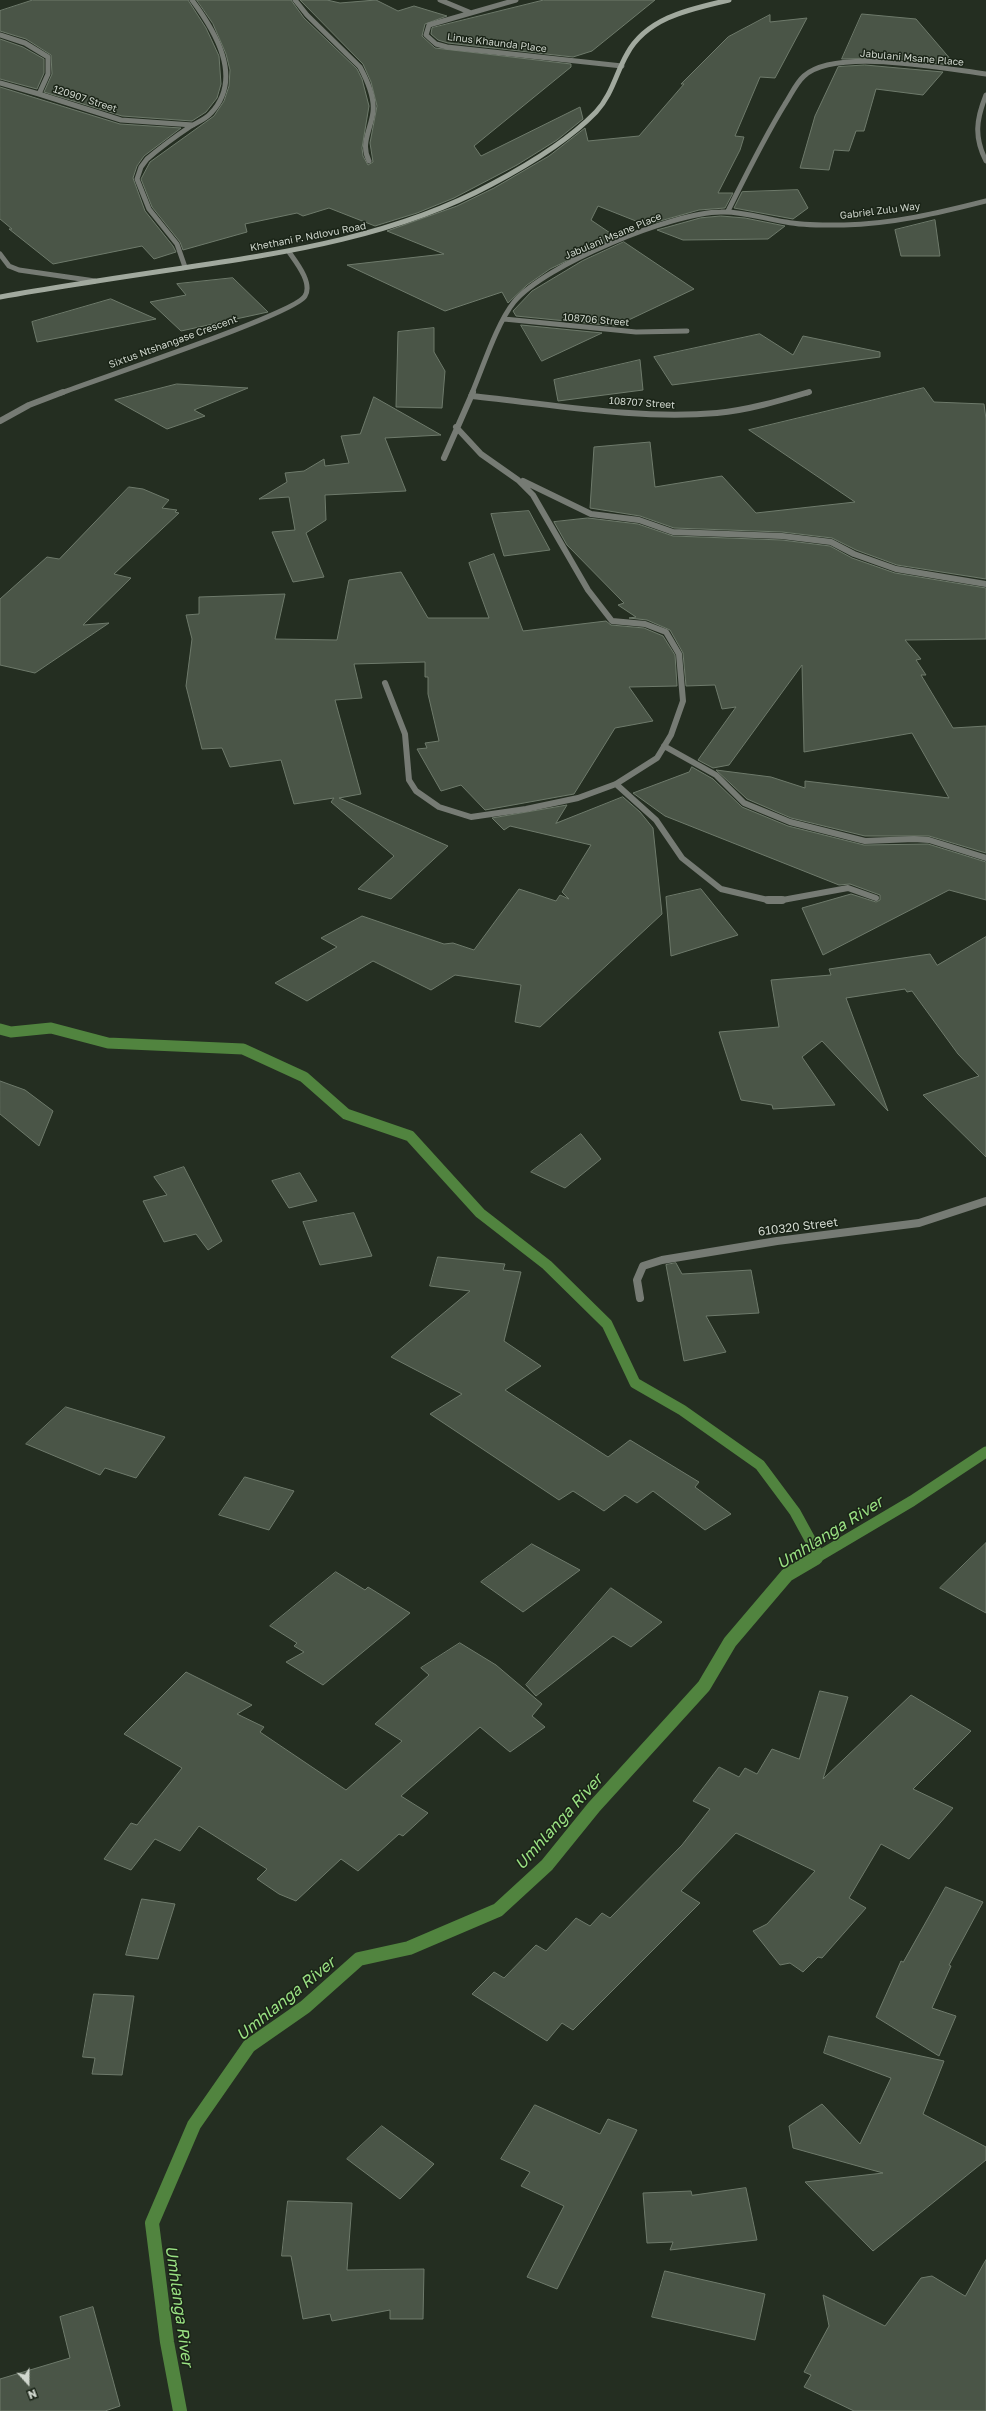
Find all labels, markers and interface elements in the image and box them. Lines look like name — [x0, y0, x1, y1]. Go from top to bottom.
street label: Linus Khaunda Place — [447, 31, 547, 55]
street label: Jabulani Msane Place — [860, 47, 964, 69]
street label: 120907 Street — [52, 83, 118, 115]
street label: Gabriel Zulu Way — [839, 200, 921, 222]
street label: Jabulani Msane Place — [563, 210, 663, 262]
street label: Khethani P. Ndlovu Road — [249, 220, 367, 254]
street label: 108706 Street — [562, 311, 630, 329]
street label: Sixtus Ntshangase Crescent — [107, 313, 239, 371]
street label: 108707 Street — [609, 395, 675, 411]
street label: 610320 Street — [757, 1215, 839, 1239]
water label: Umhlanga River — [773, 1493, 887, 1573]
water label: Umhlanga River — [511, 1770, 607, 1874]
water label: Umhlanga River — [233, 1953, 339, 2045]
water label: Umhlanga River — [161, 2244, 197, 2368]
north arrow — [8, 2363, 48, 2403]
text: N — [26, 2387, 39, 2402]

